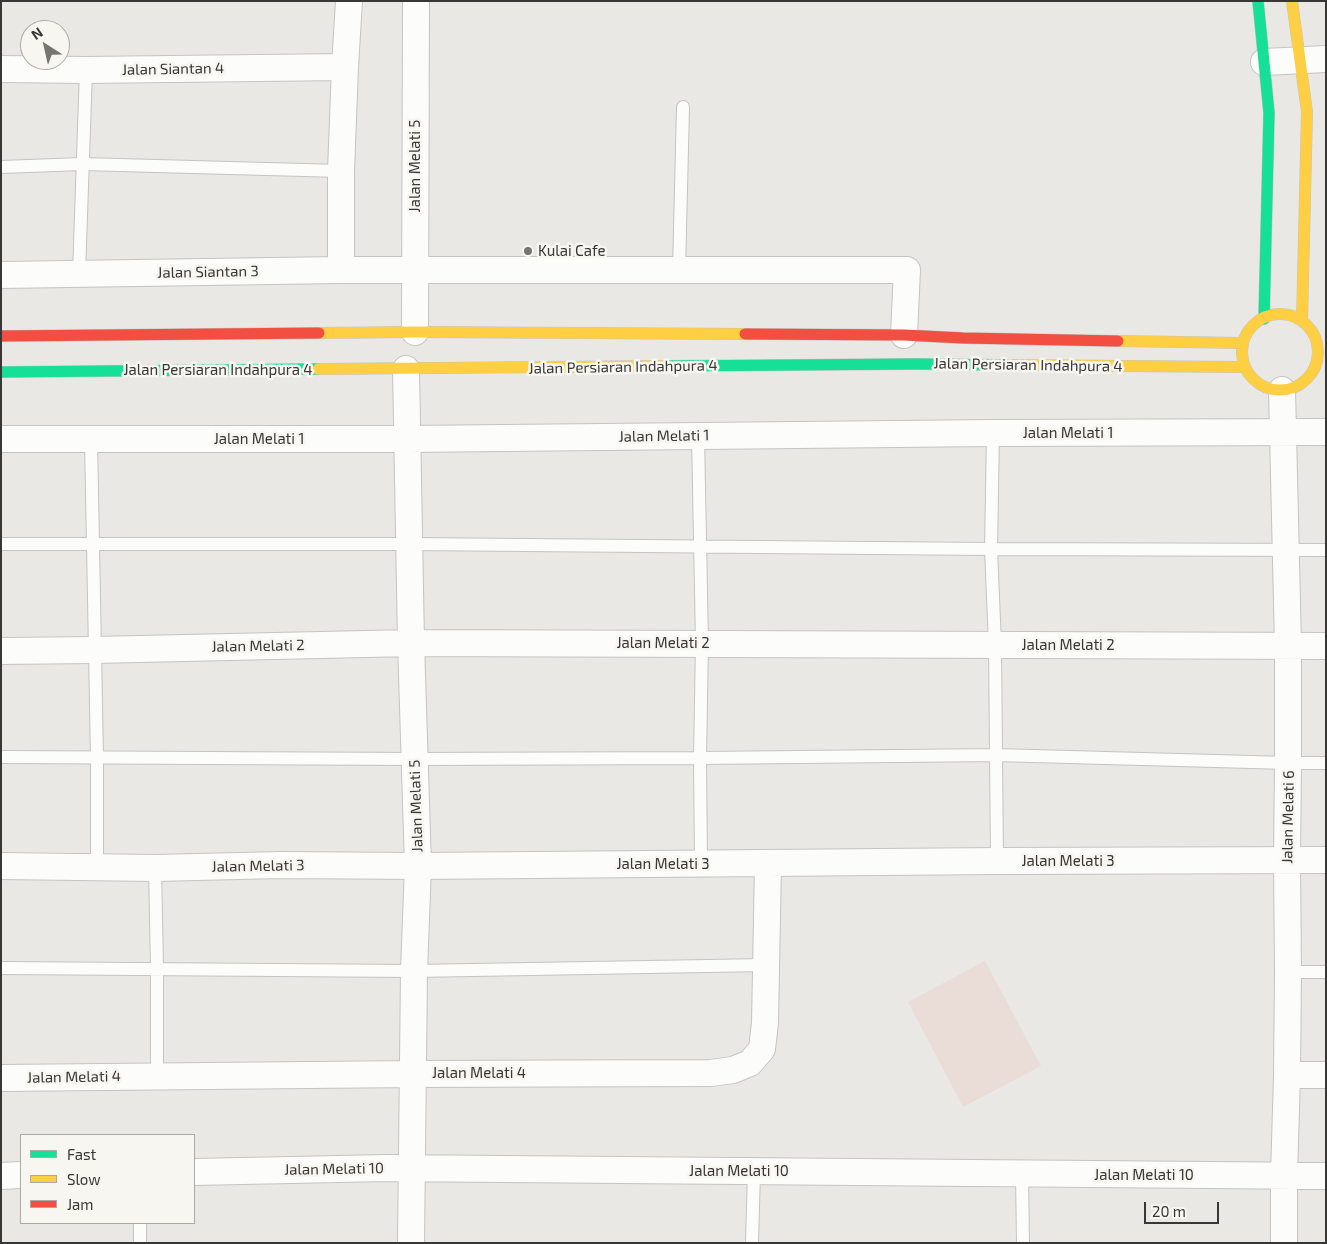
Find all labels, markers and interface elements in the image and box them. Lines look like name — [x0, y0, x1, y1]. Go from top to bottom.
north arrow — [20, 20, 70, 70]
text: N — [28, 23, 46, 43]
street label: Jalan Siantan 4 — [122, 59, 224, 79]
street label: Jalan Melati 5 — [406, 120, 424, 212]
place label: Kulai Cafe — [538, 242, 606, 260]
marker: Kulai Cafe — [522, 245, 534, 257]
street label: Jalan Siantan 3 — [157, 262, 259, 282]
street label: Jalan Persiaran Indahpura 4 — [933, 354, 1123, 376]
street label: Jalan Persiaran Indahpura 4 — [528, 356, 718, 378]
street label: Jalan Persiaran Indahpura 4 — [123, 361, 313, 379]
street label: Jalan Melati 1 — [1023, 424, 1113, 442]
street label: Jalan Melati 1 — [618, 426, 710, 446]
street label: Jalan Melati 1 — [214, 430, 304, 448]
street label: Jalan Melati 2 — [616, 634, 710, 652]
street label: Jalan Melati 2 — [211, 636, 305, 656]
street label: Jalan Melati 2 — [1021, 636, 1115, 654]
street label: Jalan Melati 5 — [405, 759, 427, 853]
street label: Jalan Melati 6 — [1278, 770, 1298, 864]
street label: Jalan Melati 3 — [1021, 852, 1115, 870]
street label: Jalan Melati 3 — [616, 855, 710, 873]
street label: Jalan Melati 3 — [211, 856, 305, 876]
street label: Jalan Melati 4 — [432, 1064, 526, 1082]
street label: Jalan Melati 4 — [27, 1067, 121, 1087]
legend — [20, 1134, 195, 1224]
text: Fast — [67, 1145, 96, 1163]
street label: Jalan Melati 10 — [284, 1159, 384, 1179]
street label: Jalan Melati 10 — [689, 1162, 789, 1180]
street label: Jalan Melati 10 — [1094, 1166, 1194, 1184]
text: Slow — [67, 1170, 101, 1188]
scale bar — [1147, 1192, 1222, 1224]
text: Jam — [67, 1195, 93, 1213]
text: 20 m — [1152, 1202, 1186, 1220]

